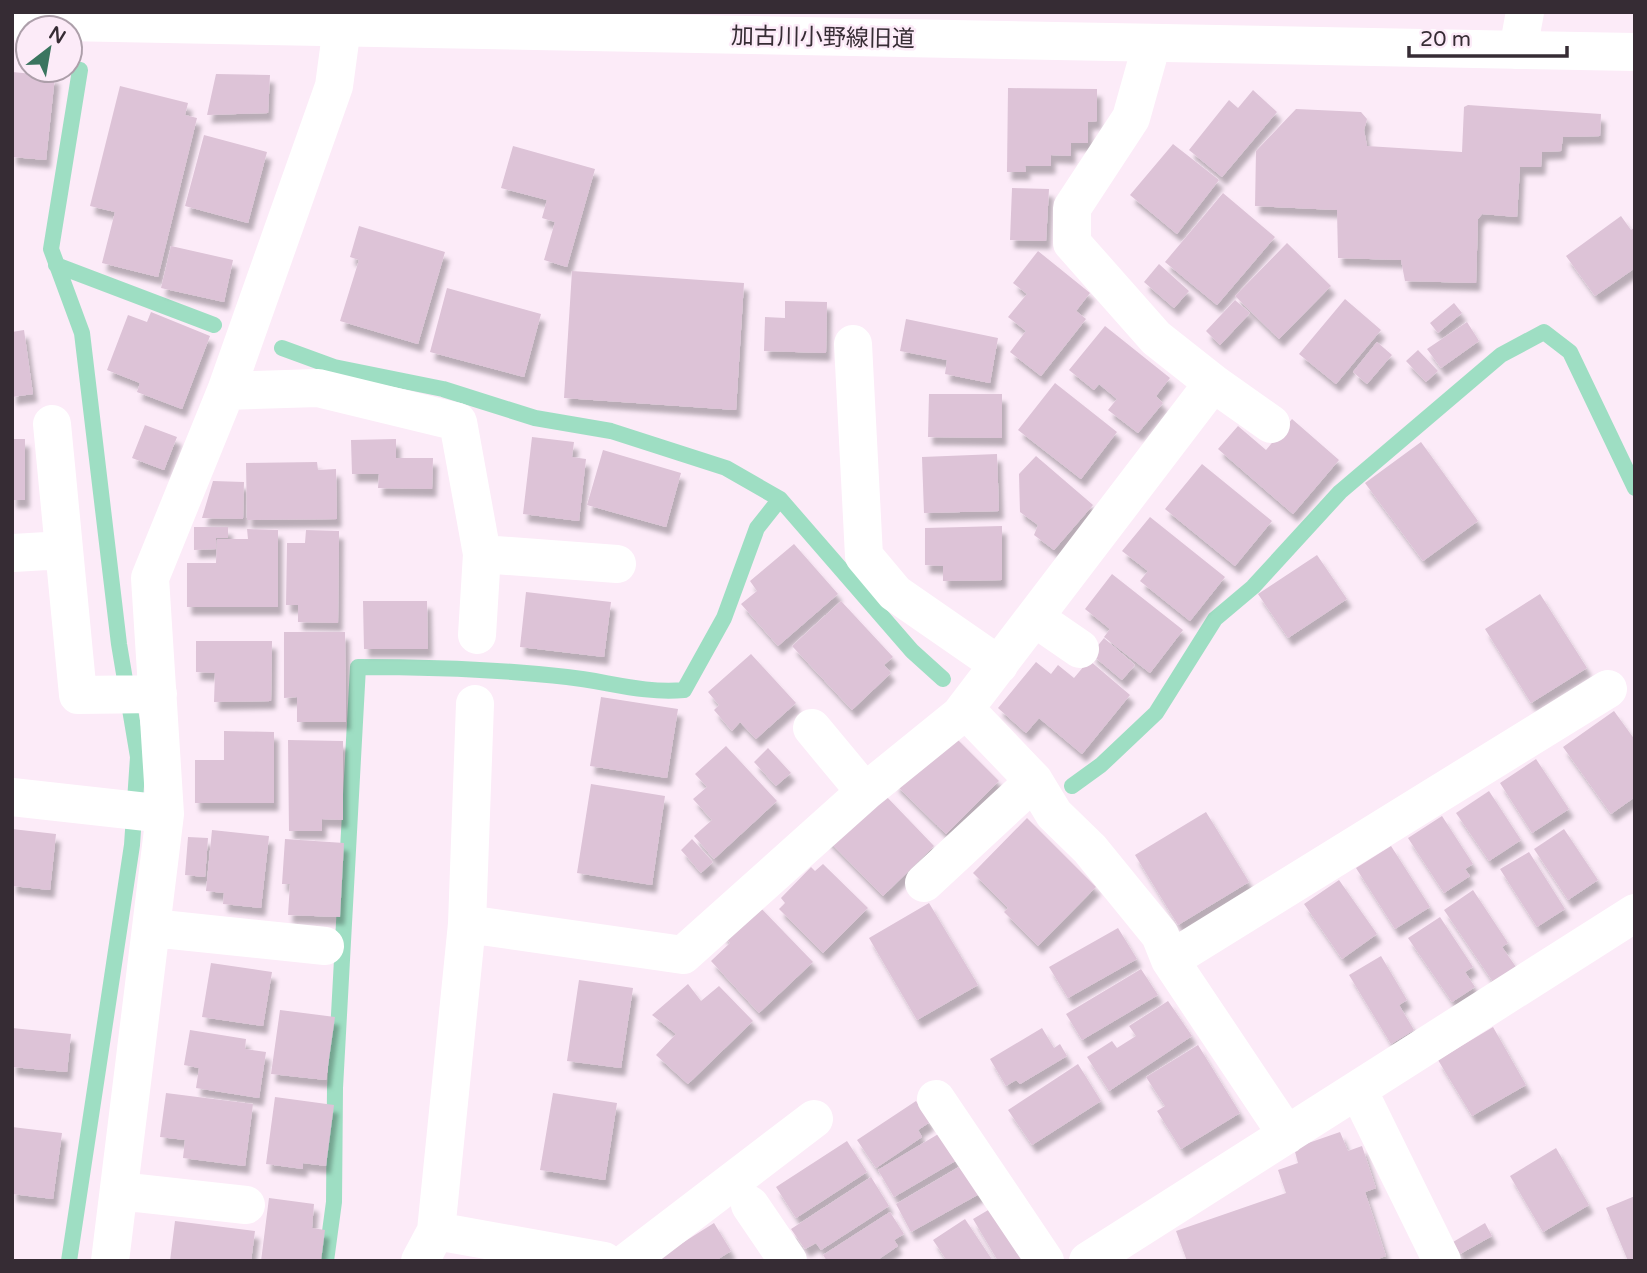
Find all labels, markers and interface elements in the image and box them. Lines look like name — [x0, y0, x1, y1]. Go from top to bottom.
north arrow — [14, 14, 84, 84]
scale bar — [1409, 14, 1566, 58]
text: N — [45, 22, 69, 49]
street label: 加古川小野線旧道 — [731, 22, 915, 54]
text: 20 m — [1420, 27, 1471, 52]

